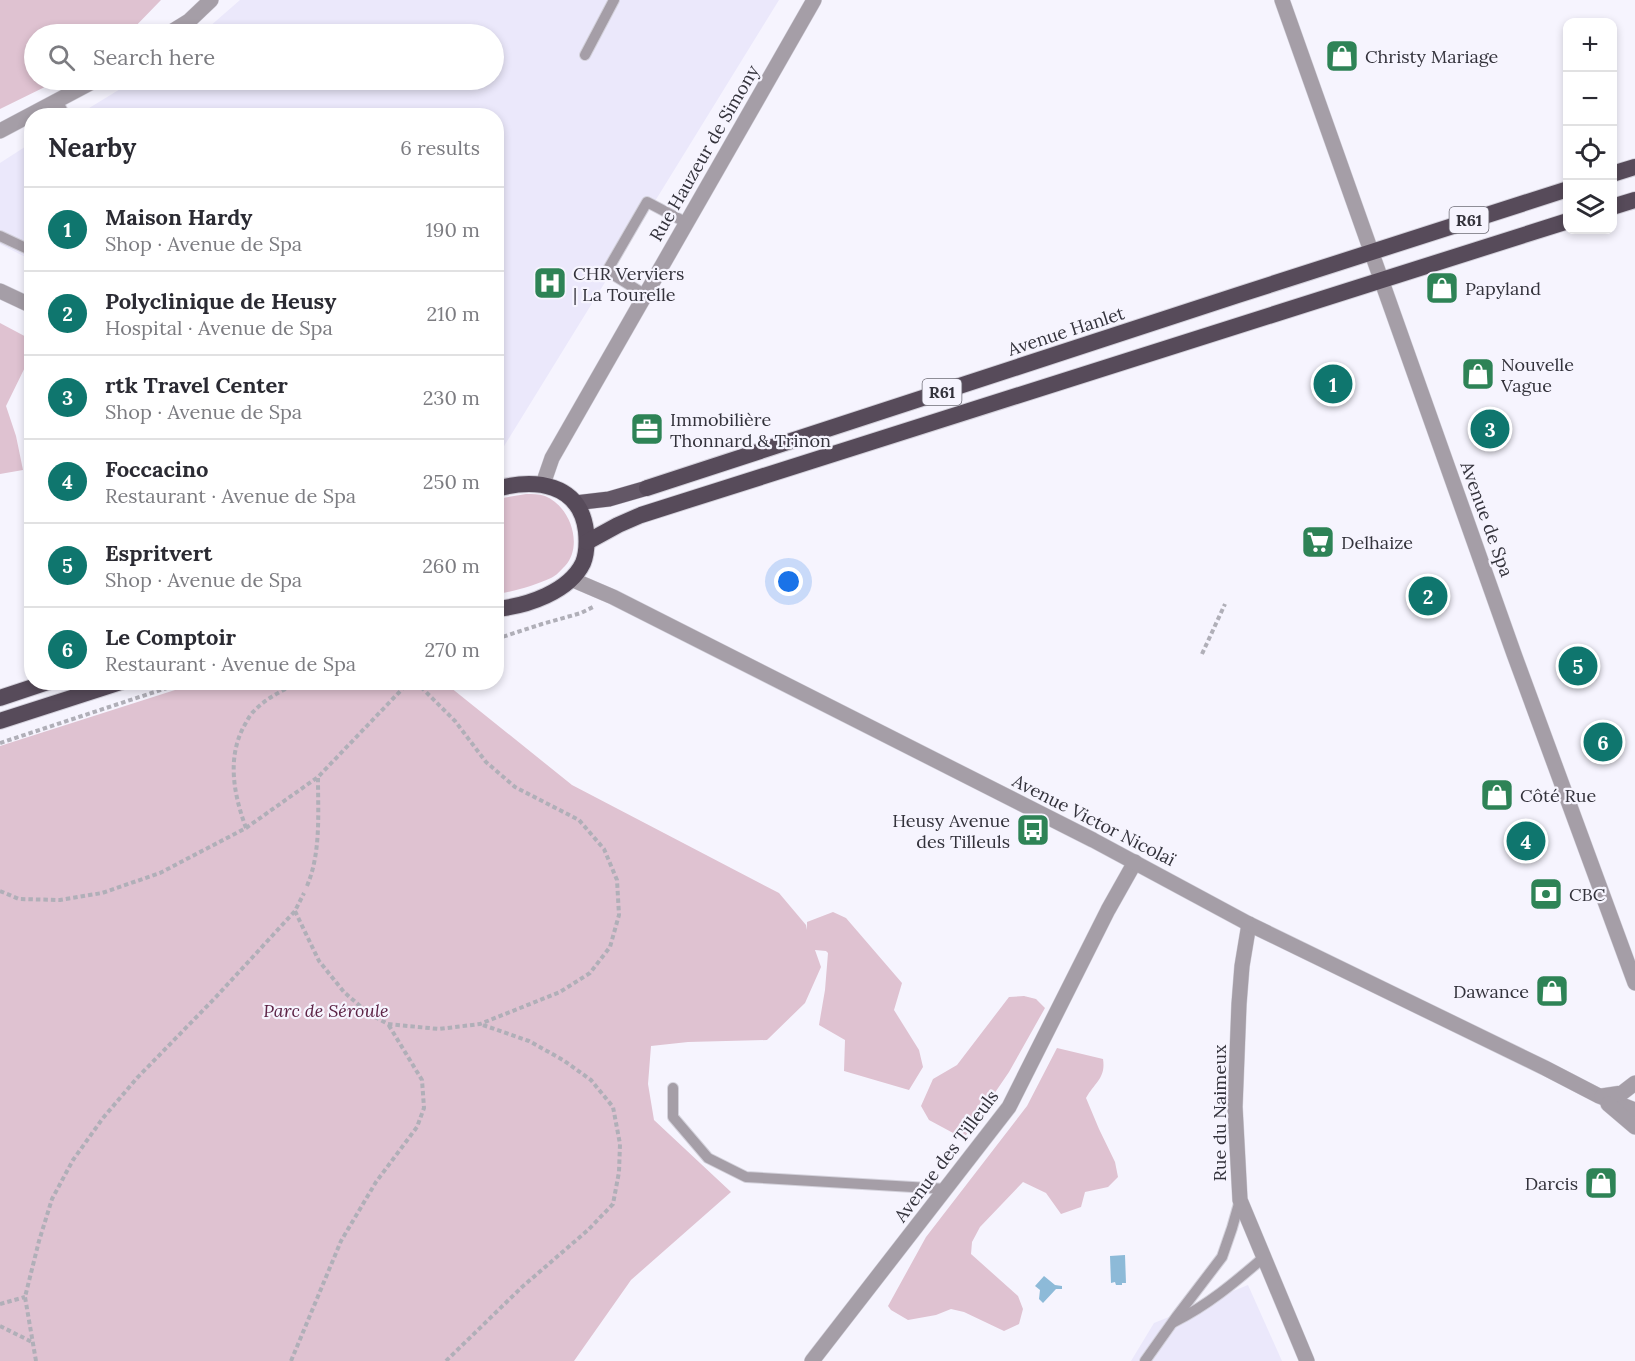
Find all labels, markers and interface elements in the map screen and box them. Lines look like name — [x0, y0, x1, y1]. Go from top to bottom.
map controls — [1563, 18, 1617, 234]
button: + — [1563, 18, 1617, 72]
search box — [24, 24, 504, 90]
shop icon: Christy Mariage — [1324, 38, 1360, 74]
icon: search — [45, 41, 78, 74]
text: Search here — [93, 43, 215, 71]
place label: Christy Mariage — [1365, 45, 1499, 68]
street label: Rue Hauzeur de Simony — [644, 60, 764, 245]
button: − — [1563, 72, 1617, 126]
button: locate — [1563, 126, 1617, 180]
text: Nearby — [48, 131, 136, 164]
text: 6 results — [400, 135, 480, 160]
button: layers — [1563, 180, 1617, 234]
text: Maison Hardy — [105, 203, 252, 231]
road number: R61 — [1450, 207, 1488, 233]
text: 1 — [63, 217, 72, 242]
text: 190 m — [426, 217, 480, 242]
text: Shop · Avenue de Spa — [105, 231, 302, 256]
place label: CHR Verviers | La Tourelle — [573, 262, 684, 306]
hospital icon: CHR Verviers | La Tourelle — [532, 265, 568, 301]
shop icon: Papyland — [1424, 270, 1460, 306]
place label: Papyland — [1465, 277, 1541, 300]
text: Polyclinique de Heusy — [105, 287, 336, 315]
text: 2 — [62, 301, 73, 326]
text: 210 m — [426, 301, 480, 326]
street label: Avenue Hanlet — [1004, 301, 1127, 361]
text: Hospital · Avenue de Spa — [105, 315, 333, 340]
place label: Nouvelle Vague — [1500, 353, 1574, 397]
shop icon: Nouvelle Vague — [1460, 356, 1496, 392]
pin: 1 — [1314, 362, 1352, 406]
text: rtk Travel Center — [105, 371, 288, 399]
road number: R61 — [922, 379, 962, 405]
text: 3 — [62, 385, 73, 410]
text: 230 m — [423, 385, 480, 410]
text: Shop · Avenue de Spa — [105, 399, 302, 424]
pin: 3 — [1470, 406, 1510, 452]
place label: Immobilière Thonnard & Trinon — [670, 408, 831, 452]
office icon: Immobilière Thonnard & Trinon — [629, 411, 665, 447]
text: Foccacino — [105, 455, 209, 483]
street label: Avenue de Spa — [1455, 457, 1519, 580]
text: 4 — [62, 469, 73, 494]
text: 250 m — [423, 469, 480, 494]
text: Restaurant · Avenue de Spa — [105, 483, 356, 508]
supermarket icon: Delhaize — [1300, 524, 1336, 560]
place label: Delhaize — [1341, 531, 1413, 554]
text: Espritvert — [105, 539, 212, 567]
text: 5 — [62, 553, 73, 578]
text: 260 m — [422, 553, 480, 578]
text: Shop · Avenue de Spa — [105, 567, 302, 592]
your location — [774, 567, 803, 596]
pin: 2 — [1408, 574, 1448, 618]
text: Le Comptoir — [105, 623, 236, 651]
text: 6 — [62, 637, 73, 662]
text: 270 m — [424, 637, 480, 662]
pin: 5 — [1558, 644, 1598, 688]
text: Restaurant · Avenue de Spa — [105, 651, 356, 676]
pin: 6 — [1584, 720, 1622, 764]
street label: Avenue Victor Nicolaï — [1008, 768, 1179, 871]
shop icon: Côté Rue — [1479, 777, 1515, 813]
place label: Côté Rue — [1520, 784, 1597, 807]
place label: Heusy Avenue des Tilleuls — [892, 809, 1010, 853]
bus stop icon: Heusy Avenue des Tilleuls — [1015, 812, 1051, 848]
pin: 4 — [1506, 818, 1546, 864]
bank icon: CBC — [1528, 876, 1564, 912]
place label: CBC — [1569, 883, 1606, 906]
shop icon: Dawance — [1534, 973, 1570, 1009]
place label: Dawance — [1453, 980, 1529, 1003]
park label: Parc de Séroule — [263, 999, 389, 1022]
street label: Rue du Naimeux — [1208, 1044, 1231, 1181]
street label: Avenue des Tilleuls — [888, 1085, 1003, 1227]
shop icon: Darcis — [1583, 1165, 1619, 1201]
place label: Darcis — [1525, 1172, 1578, 1195]

